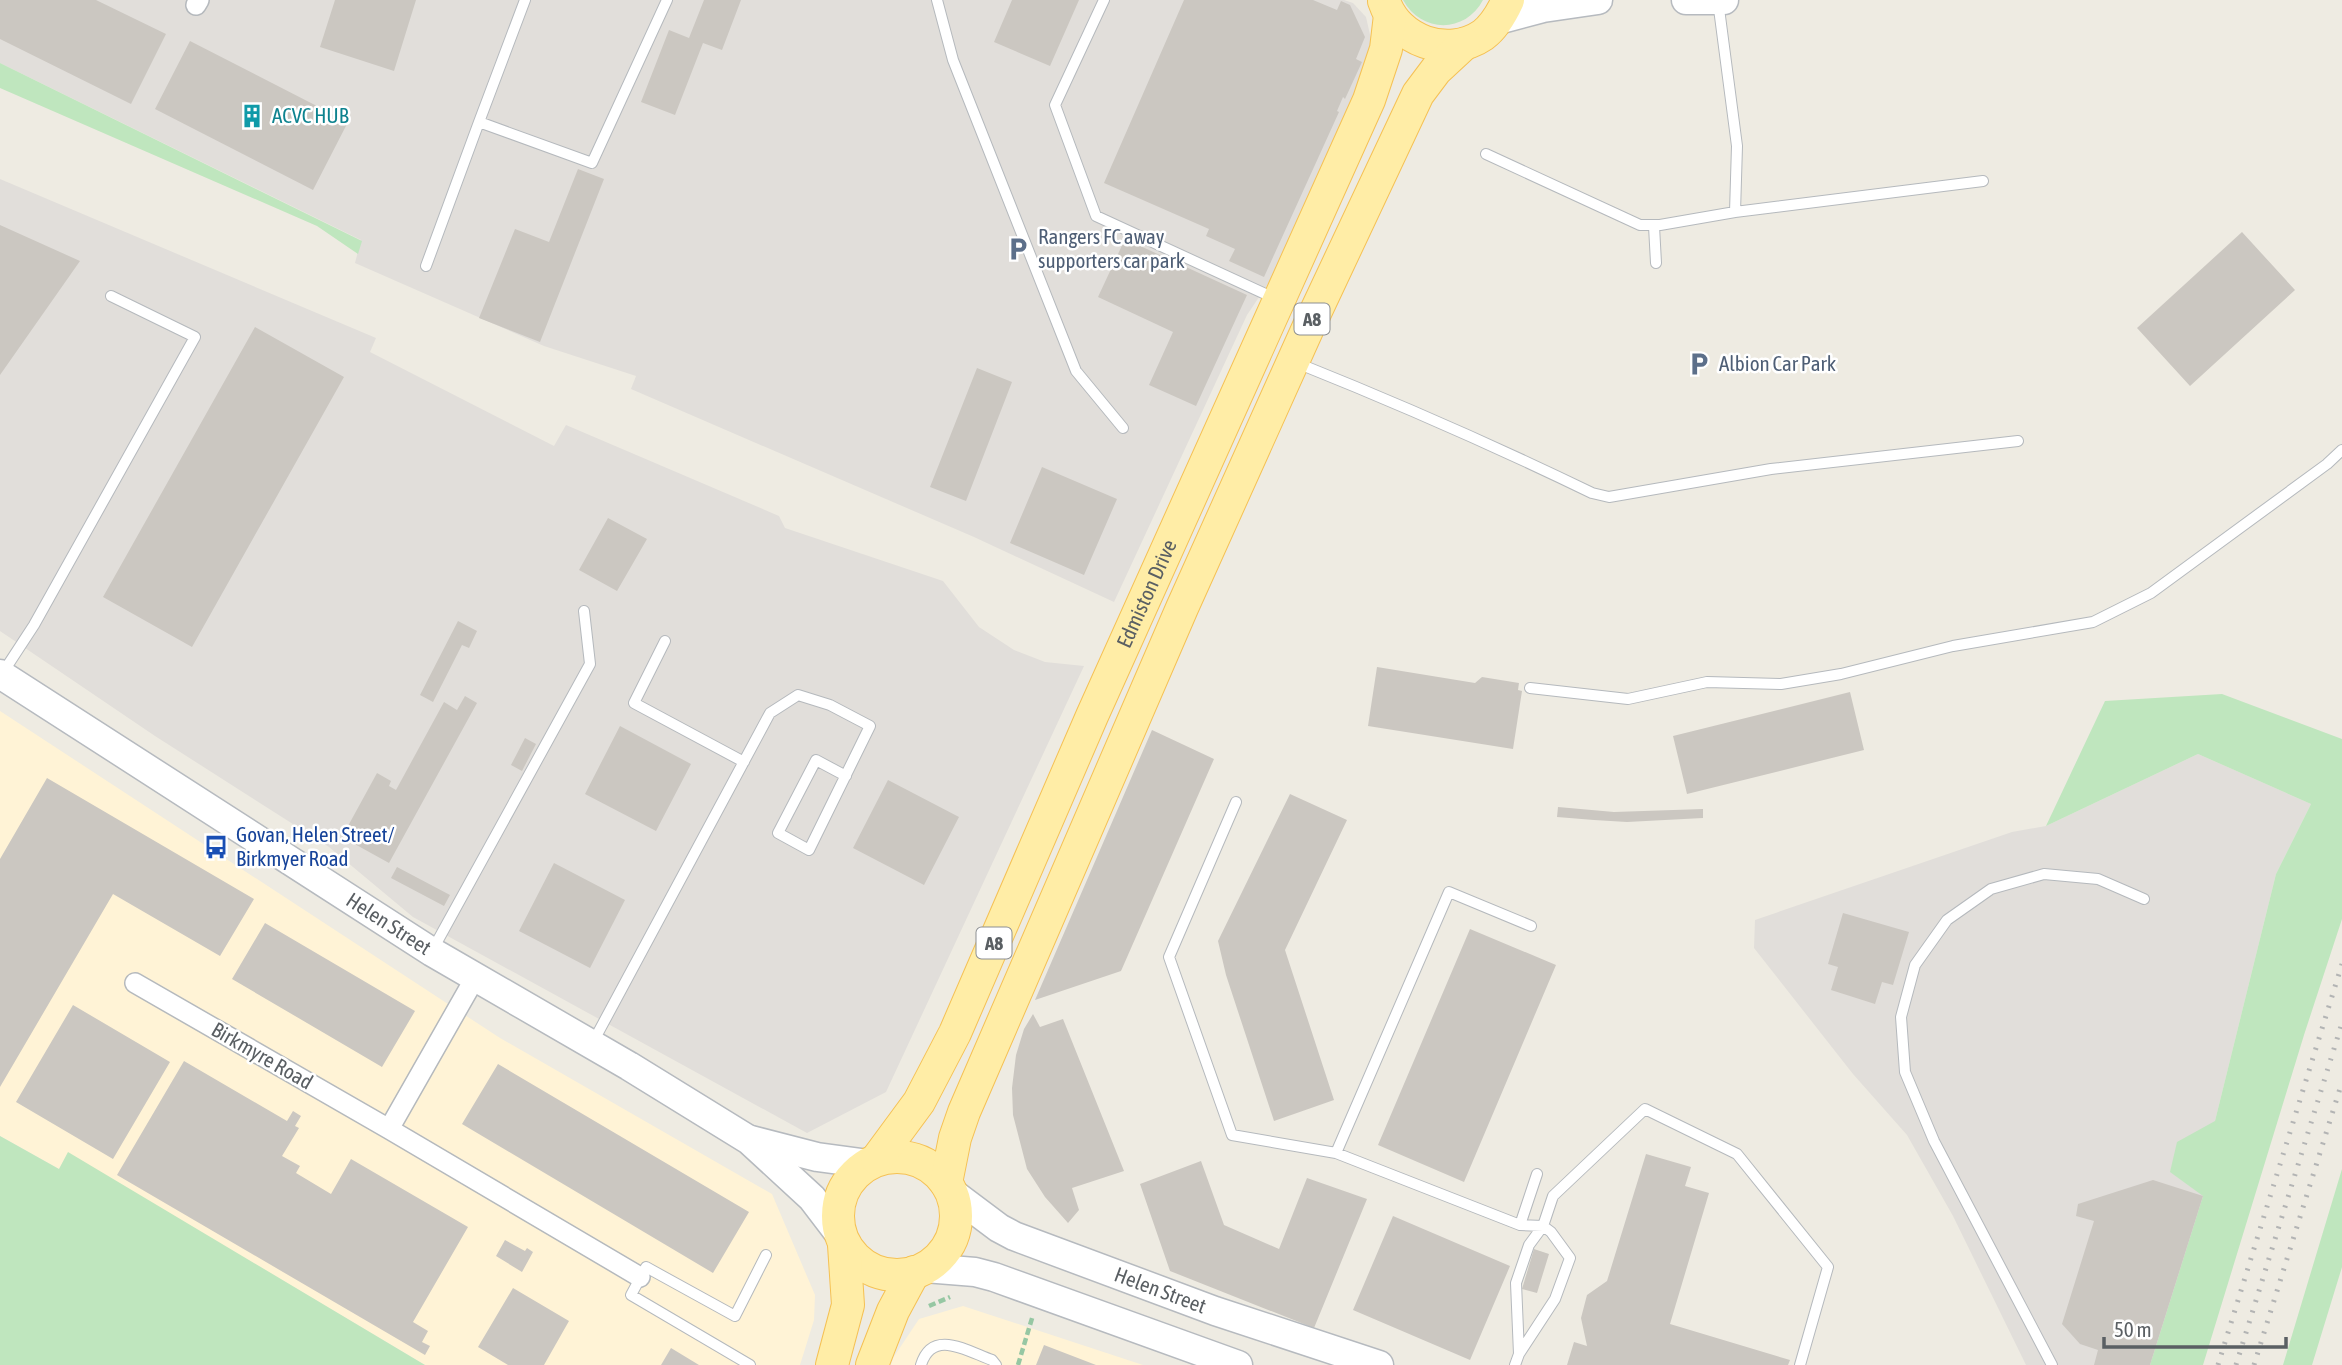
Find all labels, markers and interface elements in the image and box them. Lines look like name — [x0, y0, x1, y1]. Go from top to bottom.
building icon: ACVC HUB — [238, 102, 266, 130]
place label: ACVC HUB — [272, 103, 349, 127]
place label: Rangers FC away supporters car park — [1038, 224, 1185, 272]
parking icon: Rangers FC away supporters car park — [1004, 235, 1032, 263]
road number: A8 — [1294, 304, 1330, 334]
parking icon: Albion Car Park — [1685, 350, 1713, 378]
place label: Albion Car Park — [1719, 351, 1836, 375]
street label: Edmiston Drive — [1111, 536, 1181, 651]
place label: Govan, Helen Street/ Birkmyer Road — [236, 822, 395, 870]
bus stop icon: Govan, Helen Street/ Birkmyer Road — [202, 833, 230, 861]
street label: Helen Street — [342, 887, 436, 959]
road number: A8 — [976, 928, 1012, 959]
street label: Birkmyre Road — [208, 1017, 317, 1094]
street label: Helen Street — [1111, 1262, 1210, 1318]
scale bar — [2104, 1306, 2286, 1350]
text: 50 m — [2114, 1317, 2152, 1341]

